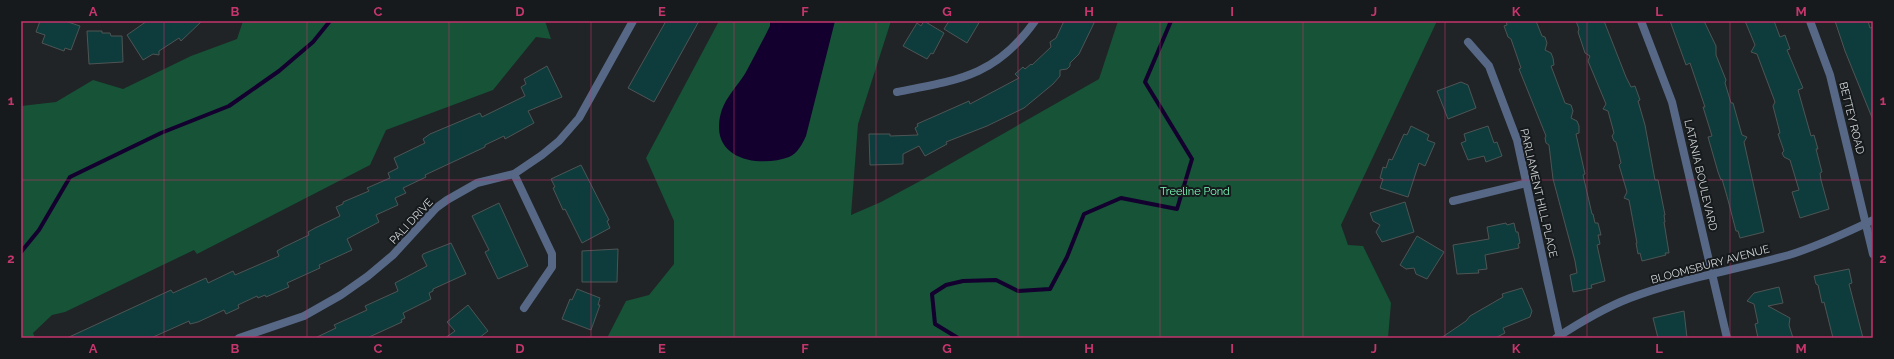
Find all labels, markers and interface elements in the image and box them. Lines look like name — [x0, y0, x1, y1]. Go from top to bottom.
text: A — [89, 4, 98, 19]
text: B — [231, 4, 240, 19]
text: C — [374, 4, 383, 19]
text: D — [515, 4, 525, 19]
text: E — [658, 4, 666, 19]
text: F — [801, 4, 809, 19]
text: G — [942, 4, 952, 19]
text: H — [1084, 4, 1094, 19]
text: I — [1230, 4, 1234, 19]
text: J — [1371, 4, 1377, 19]
text: K — [1512, 4, 1521, 19]
text: L — [1655, 4, 1663, 19]
text: M — [1795, 4, 1807, 19]
street label: BETTEY ROAD — [1836, 81, 1867, 156]
text: 1 — [8, 93, 15, 108]
text: 1 — [1880, 93, 1887, 108]
street label: LATANIA BOULEVARD — [1681, 118, 1720, 232]
street label: PARLIAMENT HILL PLACE — [1517, 127, 1560, 259]
park label: Treeline Pond — [1160, 185, 1230, 198]
street label: PALI DRIVE — [387, 196, 436, 247]
street label: BLOOMSBURY AVENUE — [1649, 242, 1771, 287]
text: 2 — [7, 251, 15, 266]
text: 2 — [1879, 251, 1887, 266]
text: A — [89, 341, 98, 356]
text: B — [231, 341, 240, 356]
text: C — [374, 341, 383, 356]
text: D — [515, 341, 525, 356]
text: E — [658, 341, 666, 356]
text: F — [801, 341, 809, 356]
text: G — [942, 341, 952, 356]
text: H — [1084, 341, 1094, 356]
text: I — [1230, 341, 1234, 356]
text: J — [1371, 341, 1377, 356]
text: K — [1512, 341, 1521, 356]
text: L — [1655, 341, 1663, 356]
text: M — [1795, 341, 1807, 356]

